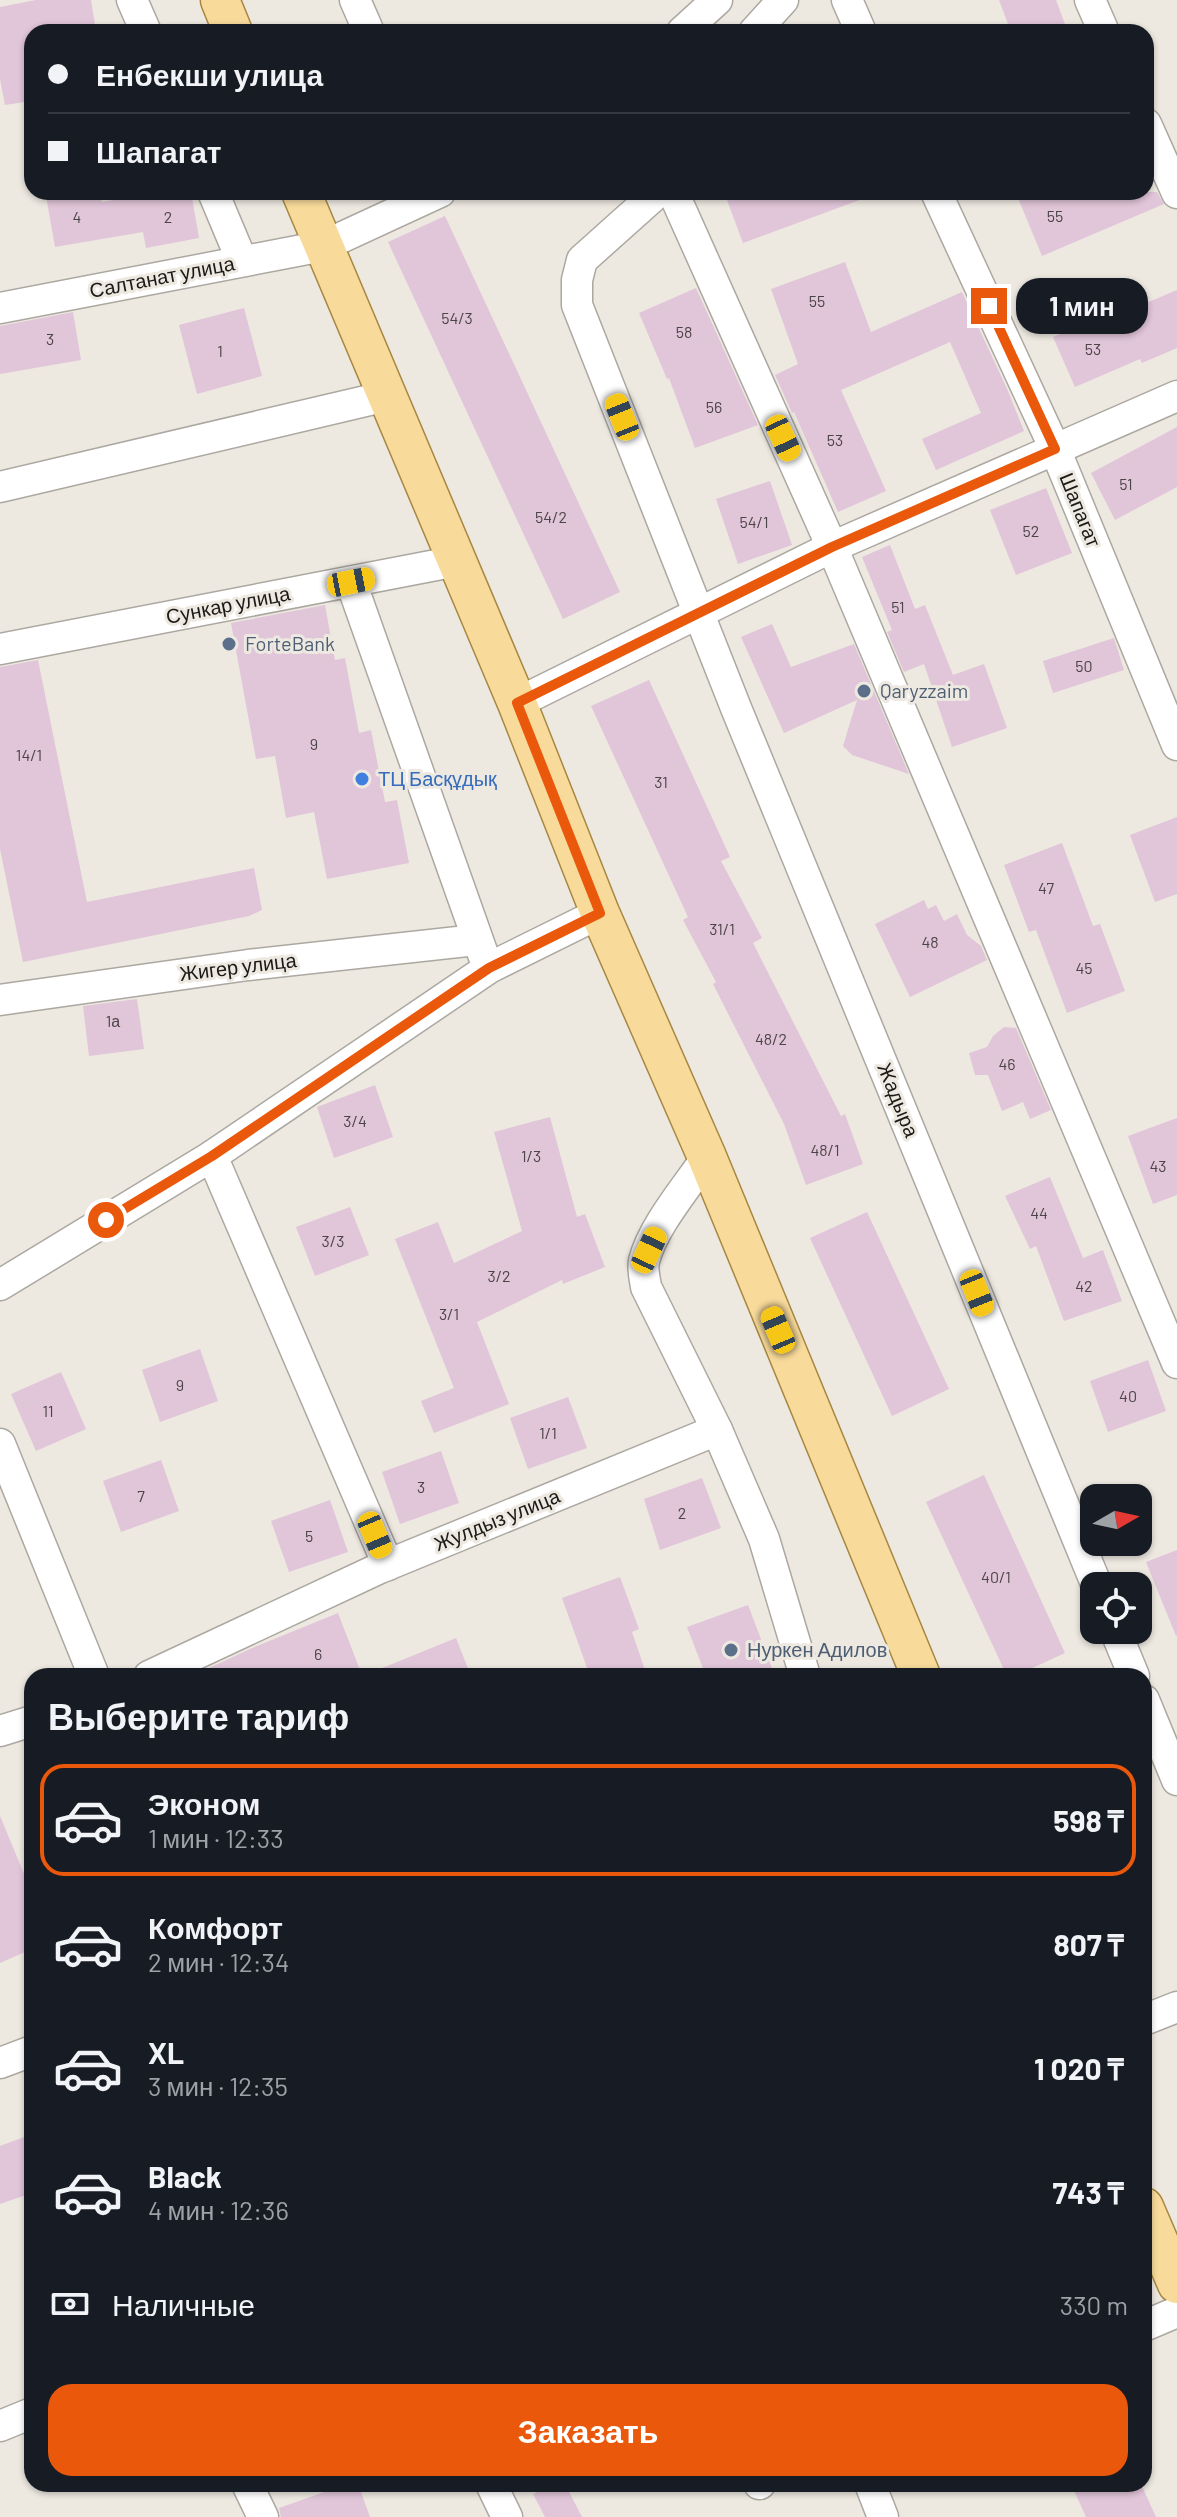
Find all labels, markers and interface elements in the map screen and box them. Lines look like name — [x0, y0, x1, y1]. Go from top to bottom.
text: Енбекши улица — [96, 56, 323, 92]
text: Шапагат — [96, 133, 222, 169]
house number: 55 — [1047, 206, 1063, 225]
house number: 4 — [73, 207, 81, 226]
house number: 2 — [164, 207, 172, 226]
street label: Салтанат улица — [87, 250, 237, 302]
callout: 1 мин — [1017, 278, 1149, 334]
route end — [971, 288, 1007, 324]
text: 1 мин — [1049, 290, 1115, 321]
house number: 55 — [809, 291, 825, 310]
house number: 54/3 — [441, 308, 473, 327]
house number: 58 — [676, 322, 692, 341]
house number: 3 — [46, 329, 54, 348]
house number: 53 — [1085, 339, 1101, 358]
house number: 1 — [217, 341, 223, 360]
car — [602, 390, 642, 444]
house number: 56 — [706, 397, 722, 416]
car — [762, 411, 804, 465]
house number: 53 — [827, 430, 843, 449]
street label: Шапагат — [1055, 469, 1107, 550]
house number: 51 — [1119, 474, 1133, 493]
house number: 54/2 — [535, 507, 567, 526]
house number: 54/1 — [739, 512, 769, 531]
house number: 52 — [1023, 521, 1039, 540]
car — [325, 566, 377, 598]
street label: Сункар улица — [164, 580, 293, 628]
house number: 51 — [891, 597, 905, 616]
place label: ForteBank — [245, 631, 335, 655]
marker: ForteBank — [220, 635, 238, 653]
house number: 50 — [1075, 656, 1093, 675]
place label: Qaryzzaim — [880, 678, 968, 702]
marker: Qaryzzaim — [855, 682, 873, 700]
house number: 9 — [310, 734, 318, 753]
house number: 14/1 — [16, 745, 42, 764]
place label: ТЦ Басқұдық — [378, 766, 497, 790]
marker: ТЦ Басқұдық — [353, 770, 371, 788]
house number: 31 — [654, 772, 668, 791]
house number: 47 — [1038, 878, 1054, 897]
house number: 31/1 — [709, 919, 735, 938]
house number: 48 — [921, 932, 939, 951]
street label: Жигер улица — [178, 947, 299, 985]
house number: 45 — [1075, 958, 1093, 977]
house number: 1а — [106, 1011, 120, 1030]
house number: 48/2 — [755, 1029, 787, 1048]
house number: 46 — [998, 1054, 1016, 1073]
street label: Жадыра — [873, 1059, 925, 1141]
house number: 3/4 — [343, 1111, 367, 1130]
house number: 48/1 — [810, 1140, 840, 1159]
house number: 1/3 — [521, 1146, 541, 1165]
house number: 43 — [1149, 1156, 1167, 1175]
route start — [88, 1202, 124, 1238]
house number: 44 — [1030, 1203, 1048, 1222]
car — [628, 1223, 670, 1277]
house number: 3/3 — [322, 1231, 344, 1250]
house number: 3/2 — [487, 1266, 511, 1285]
car — [957, 1266, 997, 1320]
house number: 42 — [1075, 1276, 1093, 1295]
car — [758, 1303, 798, 1357]
house number: 3/1 — [439, 1304, 459, 1323]
house number: 9 — [176, 1375, 184, 1394]
house number: 40 — [1119, 1386, 1137, 1405]
house number: 11 — [42, 1401, 54, 1420]
house number: 1/1 — [539, 1423, 557, 1442]
house number: 3 — [417, 1477, 425, 1496]
street label: Жулдыз улица — [430, 1483, 564, 1555]
north arrow — [1080, 1484, 1152, 1556]
map controls — [1080, 1484, 1152, 1644]
house number: 7 — [137, 1486, 145, 1505]
house number: 2 — [678, 1503, 686, 1522]
car — [355, 1508, 395, 1562]
house number: 5 — [305, 1526, 313, 1545]
house number: 40/1 — [981, 1567, 1011, 1586]
button: locate — [1080, 1572, 1152, 1644]
place label: Нуркен Адилов — [747, 1637, 887, 1661]
marker: Нуркен Адилов — [722, 1641, 740, 1659]
house number: 6 — [314, 1644, 322, 1663]
text: Выберите тариф — [48, 1694, 349, 1737]
icon: car — [52, 1784, 124, 1856]
text: Эконом — [148, 1785, 261, 1821]
text: 598 ₸ — [1053, 1802, 1124, 1838]
text: 1 мин · 12:33 — [148, 1822, 284, 1853]
icon: car — [52, 1908, 124, 1980]
text: Комфорт — [148, 1909, 283, 1945]
text: 807 ₸ — [1053, 1926, 1124, 1962]
text: 2 мин · 12:34 — [148, 1946, 289, 1977]
icon: car — [52, 2032, 124, 2104]
text: XL — [148, 2034, 184, 2070]
text: 1 020 ₸ — [1034, 2050, 1124, 2086]
text: 3 мин · 12:35 — [148, 2070, 288, 2101]
icon: car — [52, 2156, 124, 2228]
text: Black — [148, 2158, 222, 2194]
text: 743 ₸ — [1052, 2174, 1124, 2210]
text: 4 мин · 12:36 — [148, 2194, 289, 2225]
icon: cash — [48, 2282, 92, 2326]
text: Наличные — [112, 2286, 255, 2322]
text: 330 m — [1060, 2289, 1128, 2320]
button: Заказать — [48, 2384, 1128, 2476]

